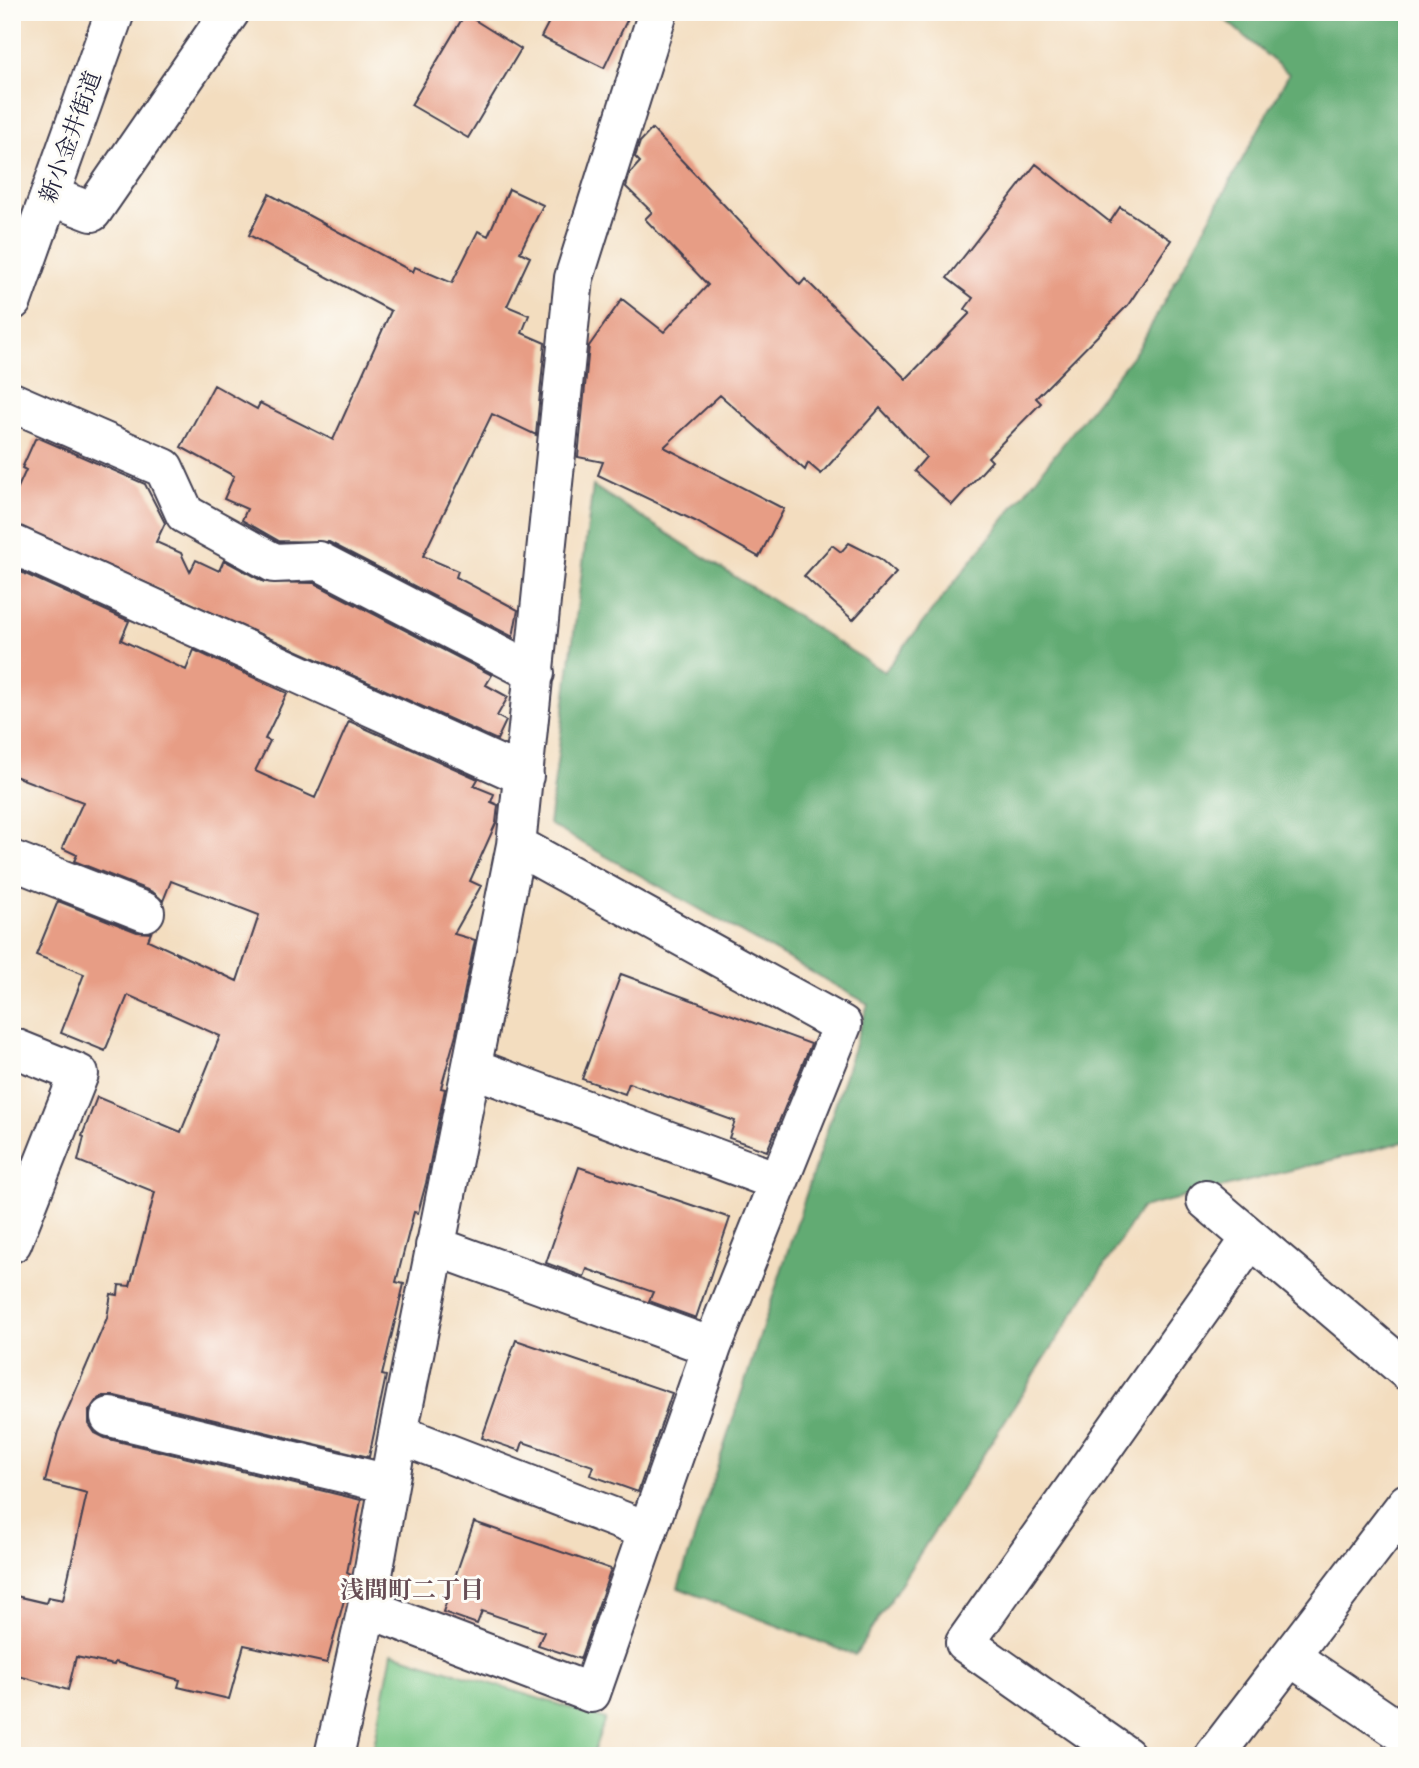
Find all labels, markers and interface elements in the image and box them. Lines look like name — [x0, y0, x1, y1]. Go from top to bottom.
street label: 新小金井街道 — [34, 67, 108, 207]
district label: 浅間町二丁目 — [340, 1576, 484, 1606]

